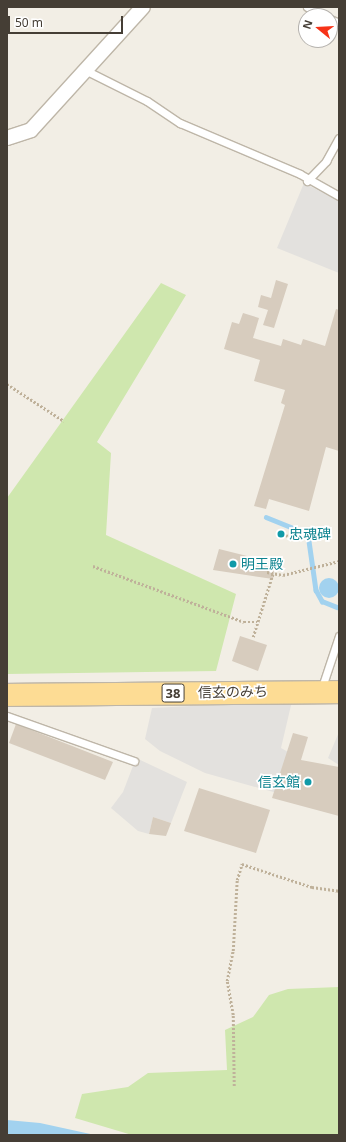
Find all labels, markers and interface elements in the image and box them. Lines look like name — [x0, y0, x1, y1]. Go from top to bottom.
scale bar — [10, 8, 125, 34]
north arrow — [298, 8, 338, 48]
text: 50 m — [15, 14, 43, 31]
text: N — [299, 18, 316, 31]
place label: 忠魂碑 — [289, 526, 331, 542]
marker: 忠魂碑 — [276, 529, 286, 539]
place label: 明王殿 — [241, 556, 283, 572]
marker: 明王殿 — [228, 559, 238, 569]
road number: 38 — [161, 682, 185, 704]
street label: 信玄のみち — [198, 683, 268, 701]
place label: 信玄館 — [258, 774, 300, 790]
marker: 信玄館 — [303, 777, 313, 787]

